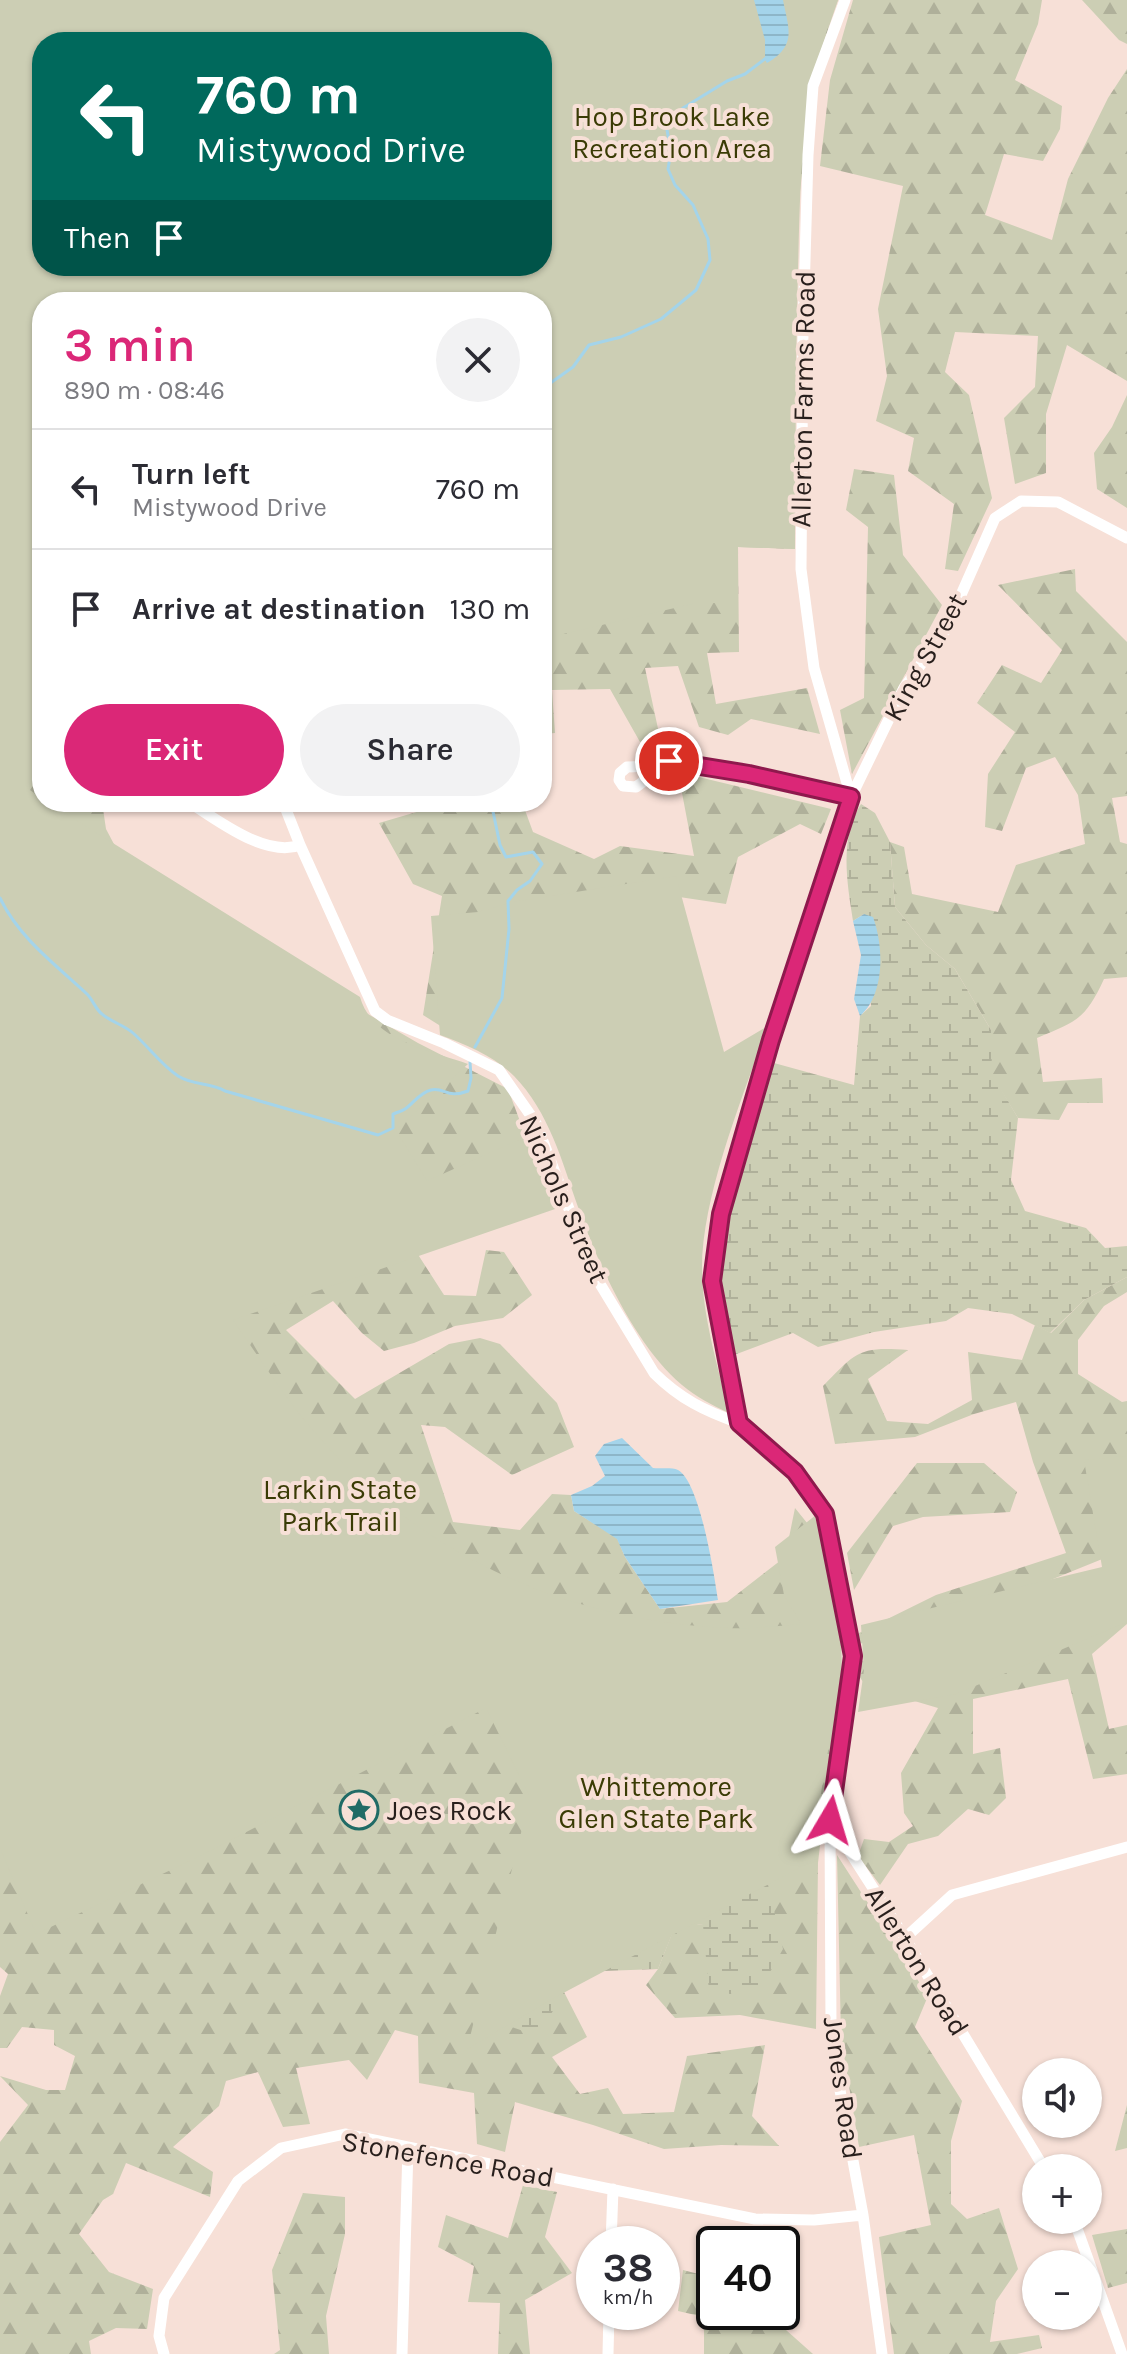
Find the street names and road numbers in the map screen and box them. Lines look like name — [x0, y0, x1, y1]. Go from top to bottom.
street label: Allerton Farms Road — [784, 270, 822, 528]
street label: King Street — [876, 587, 974, 727]
street label: Nichols Street — [512, 1110, 616, 1288]
street label: Allerton Road — [858, 1880, 976, 2042]
street label: Jones Road — [817, 2015, 869, 2161]
street label: Stonefence Road — [339, 2124, 557, 2194]

